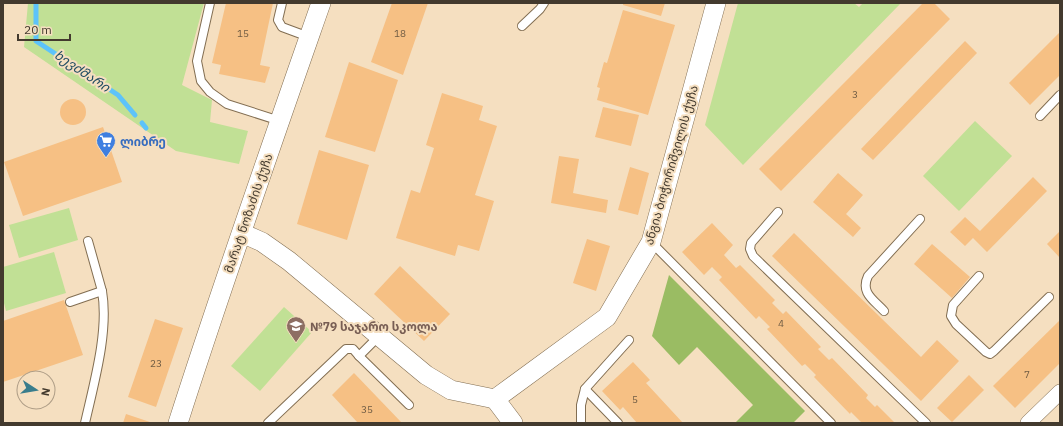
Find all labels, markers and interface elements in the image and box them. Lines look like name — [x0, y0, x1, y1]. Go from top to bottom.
scale bar — [18, 16, 70, 42]
text: 20 m — [24, 22, 52, 37]
house number: 15 — [237, 27, 249, 40]
house number: 18 — [394, 27, 406, 40]
water label: ხევძმარი — [51, 46, 114, 96]
street label: ანგია ბოჭორიშვილის ქუჩა — [641, 83, 702, 247]
house number: 3 — [852, 88, 858, 101]
supermarket icon: ლიბრე — [95, 130, 117, 158]
place label: ლიბრე — [120, 134, 166, 150]
street label: მარატ ნოზაძის ქუჩა — [221, 151, 275, 275]
school or university icon: №79 საჯარო სკოლა — [285, 315, 307, 343]
house number: 4 — [778, 317, 784, 330]
place label: №79 საჯარო სკოლა — [310, 319, 437, 335]
house number: 23 — [150, 357, 162, 370]
house number: 7 — [1024, 368, 1030, 381]
north arrow — [16, 370, 56, 410]
text: N — [38, 387, 53, 397]
house number: 5 — [632, 393, 638, 406]
house number: 35 — [361, 403, 373, 416]

